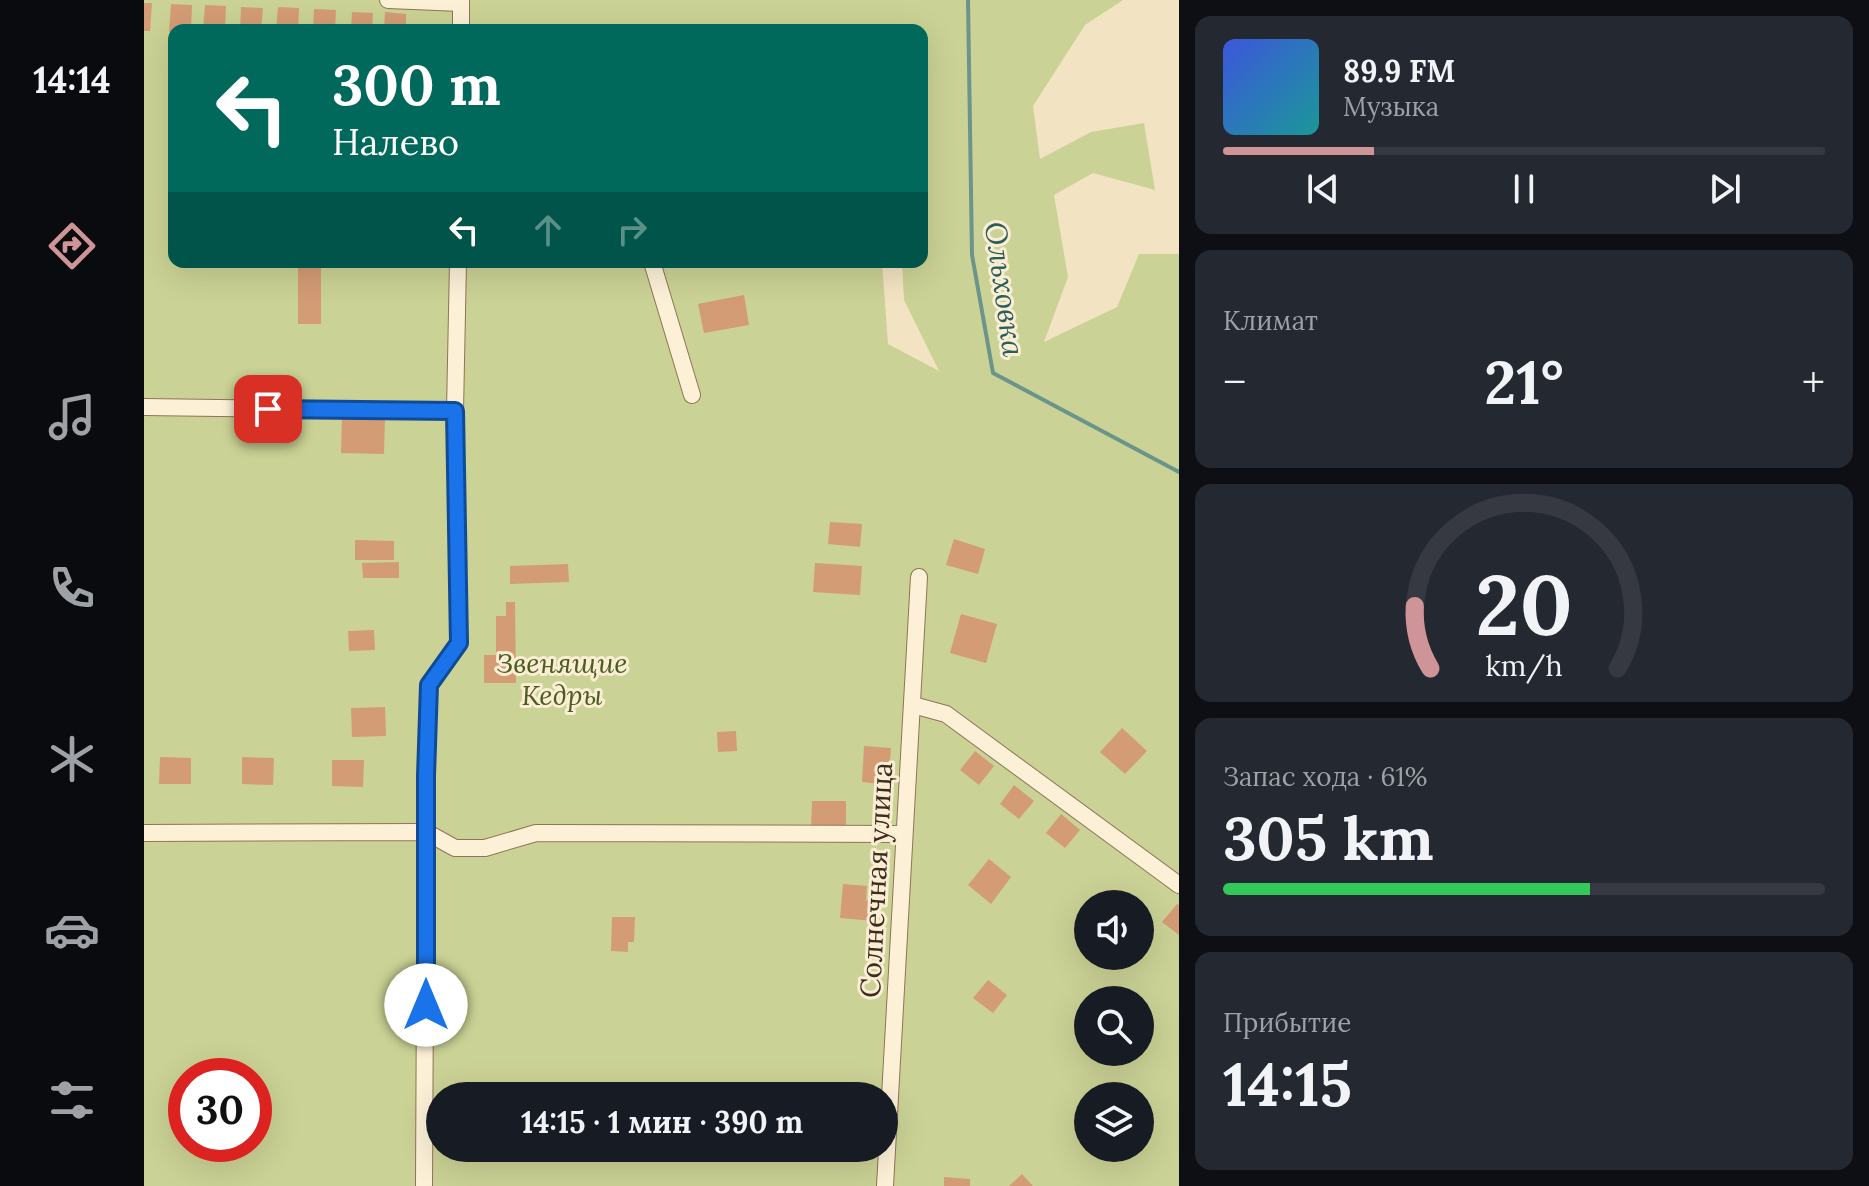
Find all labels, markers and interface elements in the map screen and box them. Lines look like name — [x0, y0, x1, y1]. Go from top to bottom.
text: 300 m — [332, 49, 501, 120]
text: 89.9 FM — [1343, 52, 1455, 90]
icon: left — [200, 56, 304, 160]
text: 14:14 — [33, 57, 111, 103]
text: Музыка — [1343, 90, 1439, 123]
text: Налево — [332, 119, 459, 165]
icon: previous — [1301, 167, 1345, 211]
icon: pause — [1502, 167, 1546, 211]
icon: next — [1703, 167, 1747, 211]
icon: left — [442, 208, 486, 252]
icon: ahead — [526, 208, 570, 252]
icon: right — [610, 208, 654, 252]
icon: directions — [44, 218, 100, 274]
water label: Ольховка — [977, 219, 1033, 359]
text: Климат — [1223, 304, 1318, 337]
text: 21° — [1484, 344, 1564, 420]
text: − — [1223, 354, 1246, 410]
text: + — [1802, 354, 1825, 410]
pin — [234, 375, 302, 443]
icon: arrive — [246, 387, 290, 431]
icon: music — [44, 389, 100, 445]
text: 20 — [1475, 551, 1573, 658]
icon: phone — [44, 560, 100, 616]
park label: Звенящие Кедры — [497, 645, 628, 713]
text: km/h — [1485, 647, 1563, 684]
icon: climate — [44, 731, 100, 787]
text: Запас хода · 61% — [1223, 760, 1428, 793]
street label: Солнечная улица — [852, 761, 900, 999]
text: 305 km — [1223, 800, 1434, 876]
map controls — [1074, 890, 1154, 1162]
button: sound — [1074, 890, 1154, 970]
icon: car — [44, 902, 100, 958]
position arrow — [384, 963, 468, 1047]
button: search — [1074, 986, 1154, 1066]
text: Прибытие — [1223, 1006, 1351, 1039]
text: 14:15 — [1223, 1046, 1352, 1122]
speed limit sign: 30 — [168, 1058, 272, 1162]
icon: filters — [44, 1072, 100, 1128]
button: layers — [1074, 1082, 1154, 1162]
text: 14:15 · 1 мин · 390 m — [521, 1103, 803, 1141]

